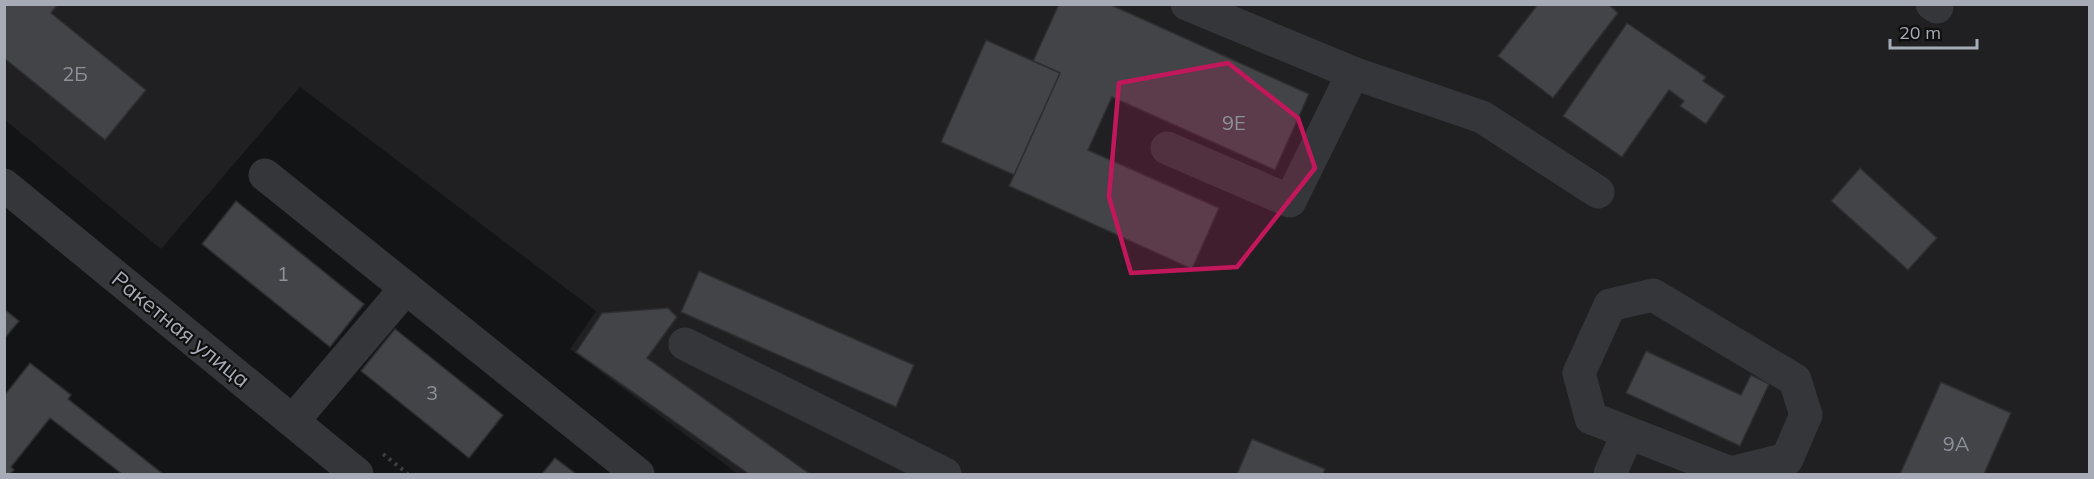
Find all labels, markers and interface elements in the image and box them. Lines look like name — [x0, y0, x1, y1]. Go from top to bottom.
scale bar — [1890, 12, 1977, 50]
text: 20 m — [1899, 21, 1941, 44]
house number: 2Б — [62, 61, 88, 86]
house number: 9Е — [1222, 110, 1246, 135]
house number: 1 — [277, 261, 289, 286]
street label: Ракетная улица — [106, 265, 256, 393]
house number: 3 — [426, 380, 438, 405]
house number: 9А — [1943, 431, 1970, 456]

